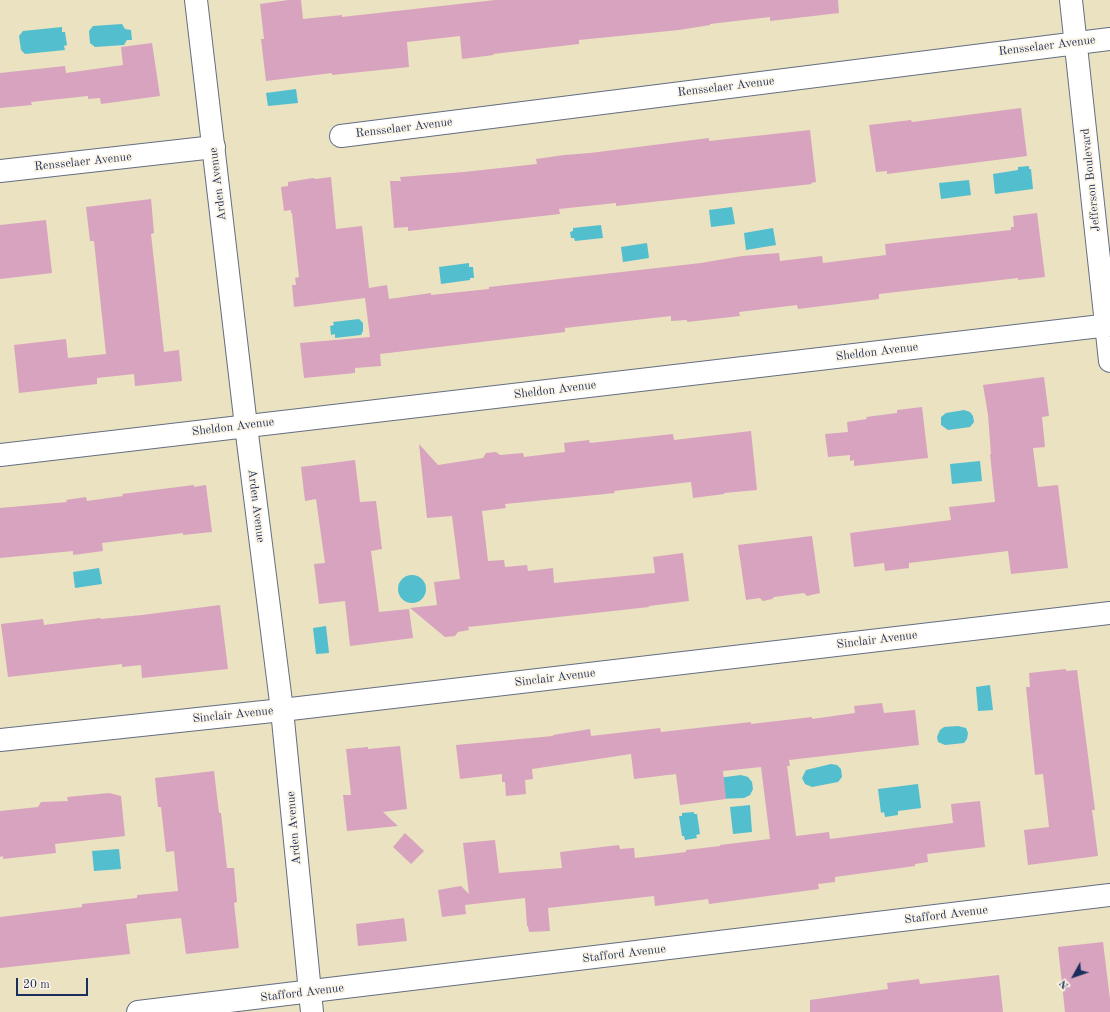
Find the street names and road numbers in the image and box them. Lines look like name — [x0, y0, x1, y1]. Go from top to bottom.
street label: Rensselaer Avenue — [998, 33, 1096, 59]
street label: Rensselaer Avenue — [677, 74, 775, 100]
street label: Rensselaer Avenue — [355, 115, 453, 141]
street label: Jefferson Boulevard — [1078, 128, 1104, 232]
street label: Arden Avenue — [206, 146, 230, 222]
street label: Rensselaer Avenue — [34, 150, 132, 174]
street label: Sheldon Avenue — [835, 340, 919, 364]
street label: Sheldon Avenue — [513, 378, 597, 402]
street label: Sheldon Avenue — [191, 415, 275, 439]
street label: Arden Avenue — [244, 468, 268, 544]
street label: Sinclair Avenue — [836, 628, 918, 652]
street label: Sinclair Avenue — [514, 666, 596, 690]
street label: Sinclair Avenue — [192, 704, 274, 726]
street label: Arden Avenue — [284, 791, 304, 865]
street label: Stafford Avenue — [903, 903, 989, 927]
street label: Stafford Avenue — [581, 942, 667, 966]
street label: Stafford Avenue — [259, 981, 345, 1005]

